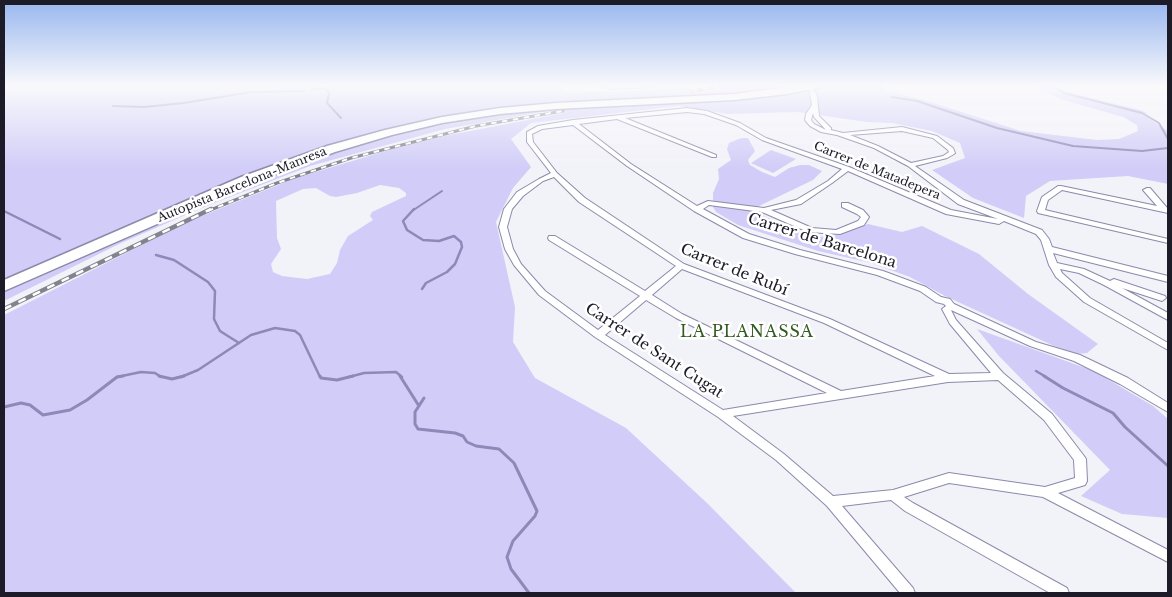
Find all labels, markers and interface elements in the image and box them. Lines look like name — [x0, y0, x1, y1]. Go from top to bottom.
street label: Carrer de Matadepera — [812, 139, 942, 203]
street label: Autopista Barcelona-Manresa — [155, 144, 329, 226]
street label: Carrer de Barcelona — [746, 210, 898, 272]
street label: Carrer de Rubí — [678, 240, 790, 300]
street label: Carrer de Sant Cugat — [582, 300, 726, 402]
district label: LA PLANASSA — [679, 322, 815, 342]

